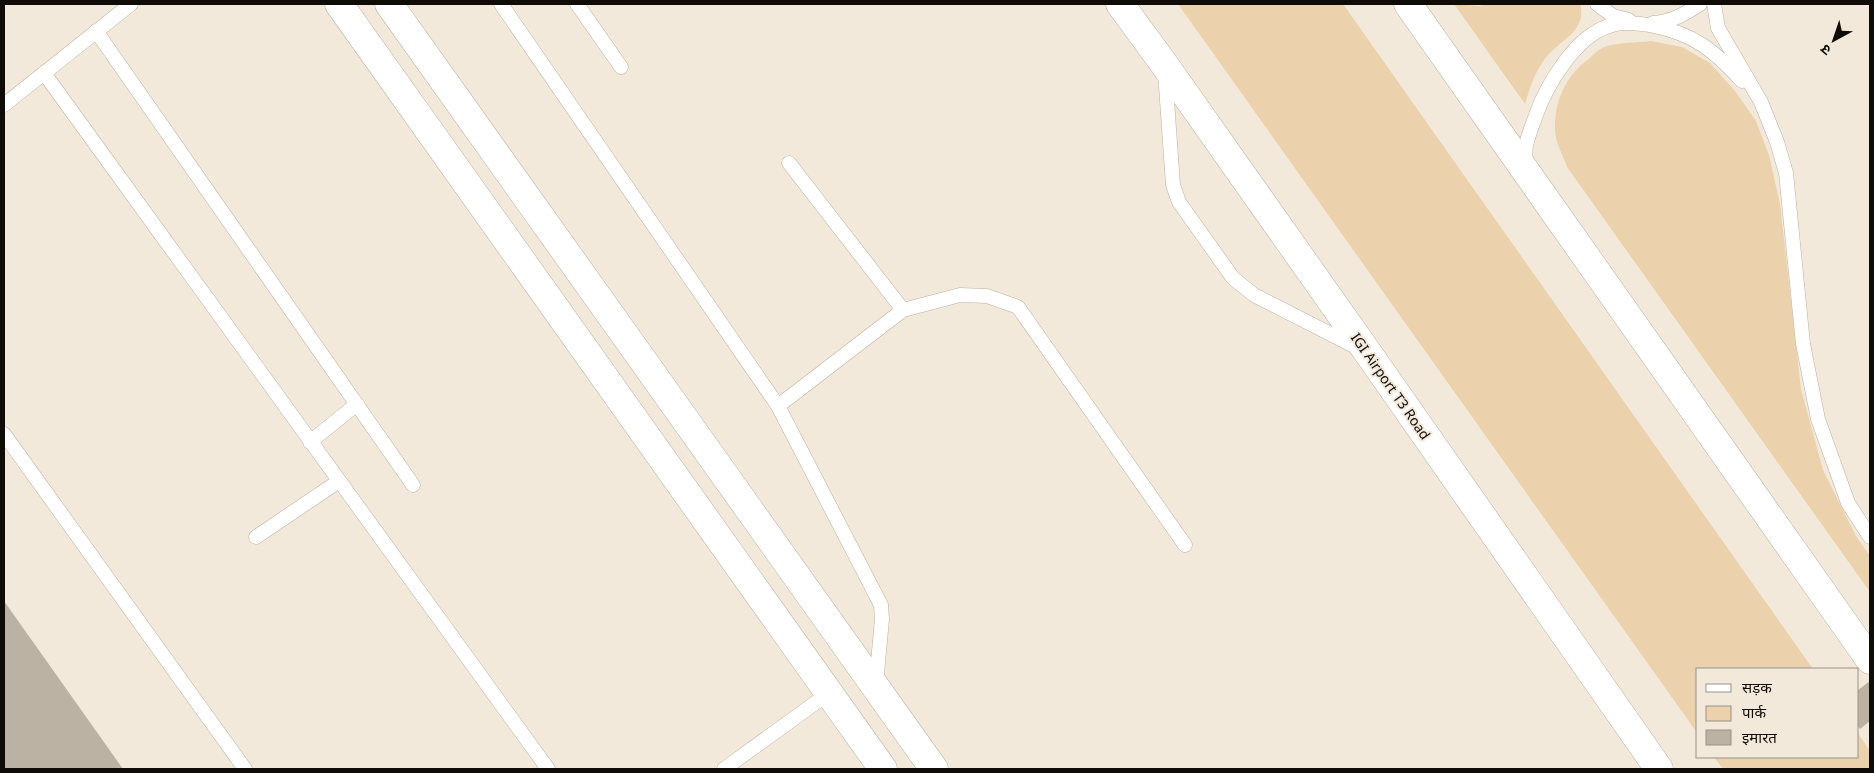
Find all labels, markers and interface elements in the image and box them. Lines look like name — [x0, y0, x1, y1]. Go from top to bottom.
north arrow — [1809, 15, 1859, 65]
text: उ — [1815, 40, 1835, 60]
street label: IGI Airport T3 Road — [1347, 329, 1435, 443]
legend — [1696, 668, 1859, 758]
text: सड़क — [1742, 677, 1772, 697]
text: पार्क — [1742, 702, 1766, 722]
text: इमारत — [1742, 727, 1777, 747]

